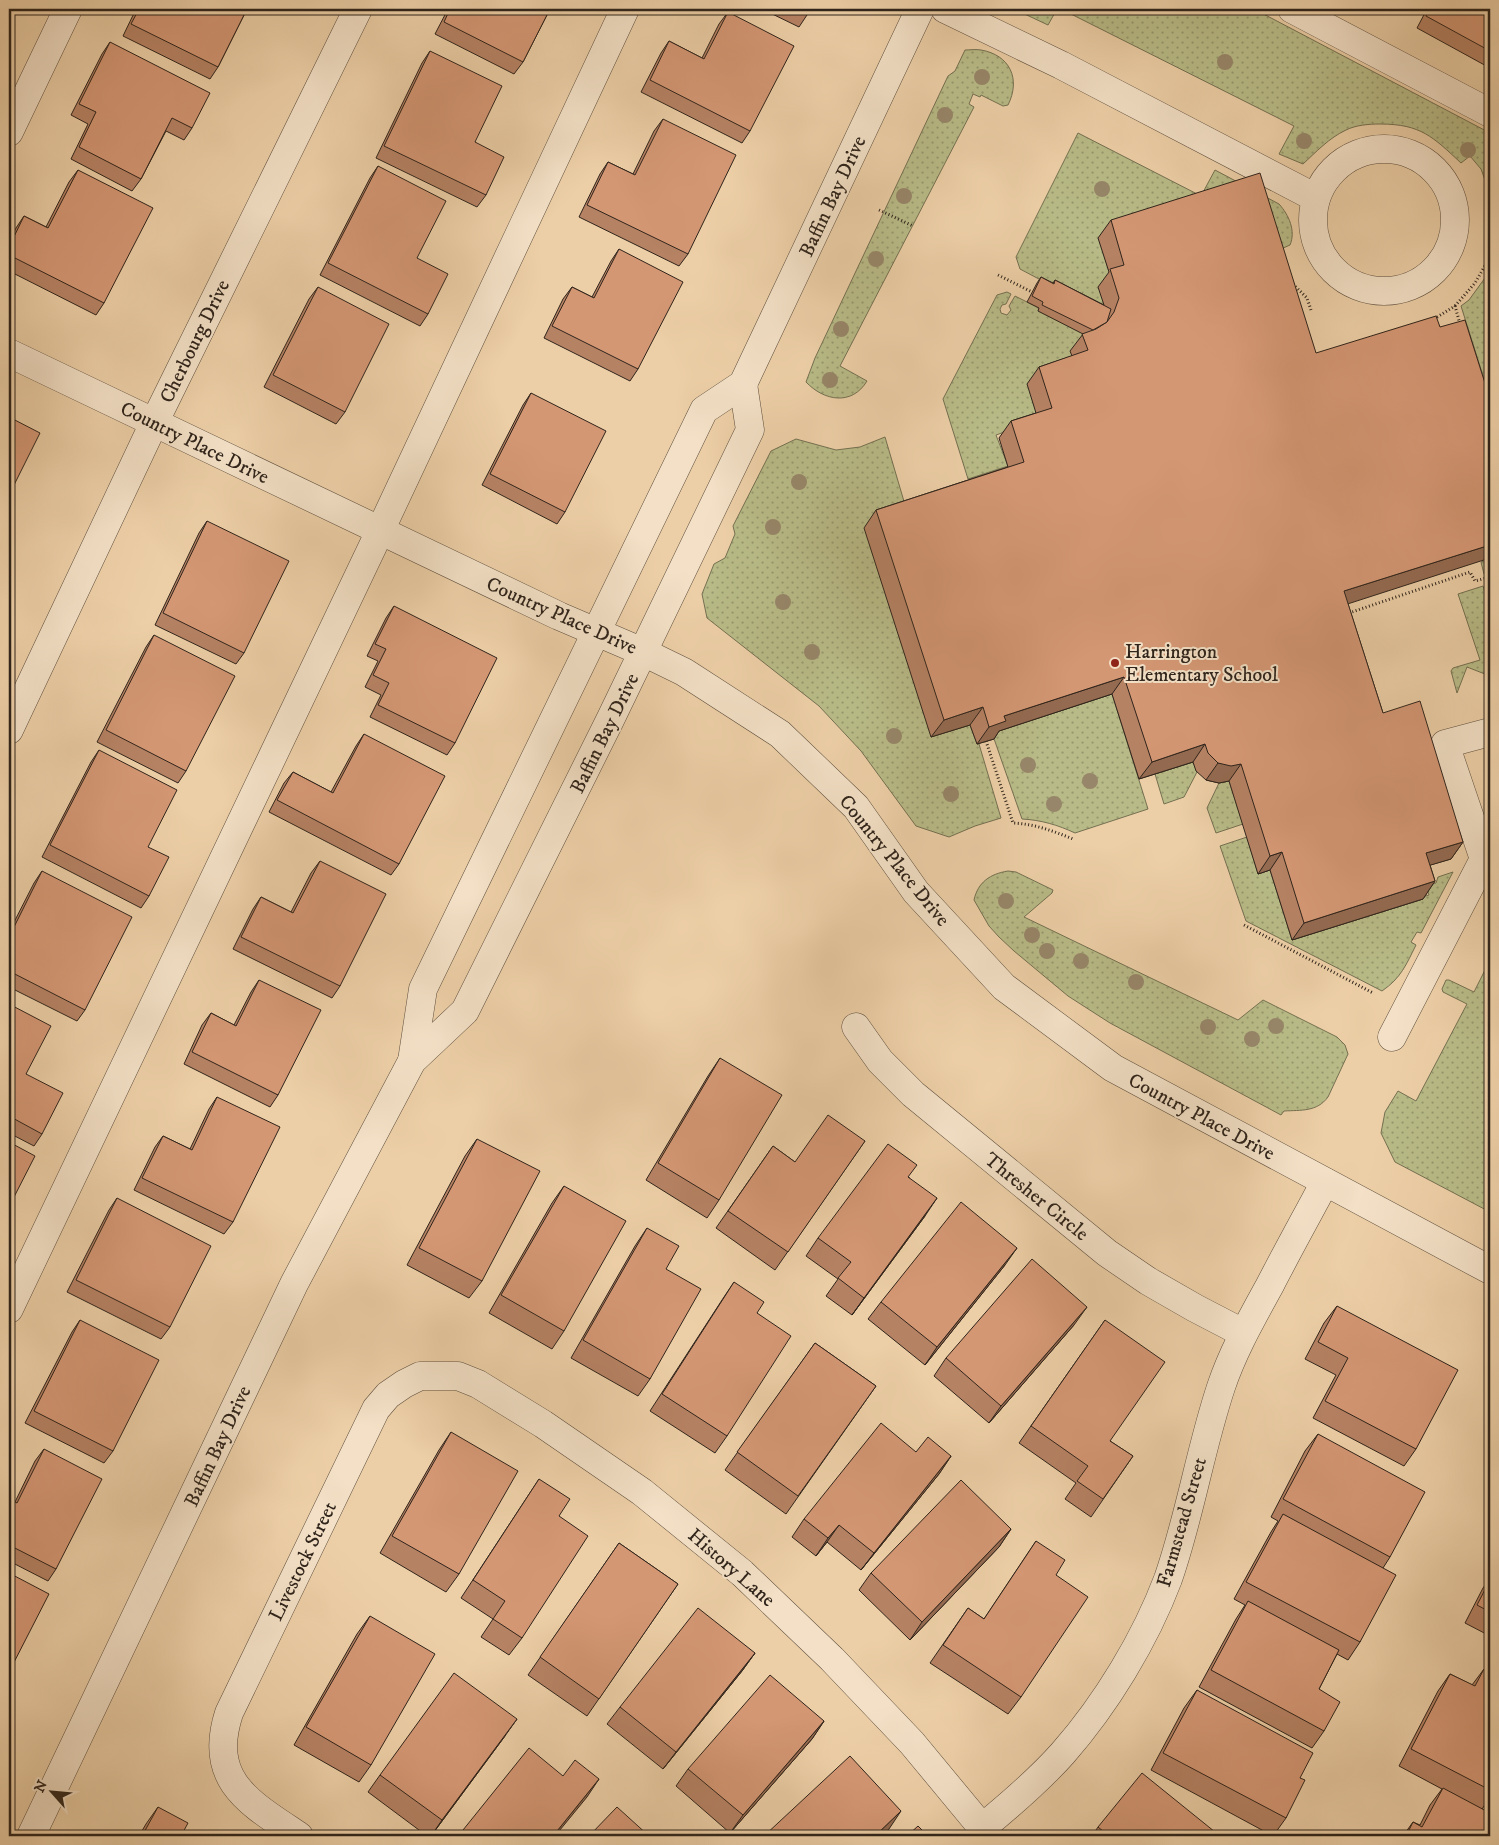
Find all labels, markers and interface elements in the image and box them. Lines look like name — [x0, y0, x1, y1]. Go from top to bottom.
street label: Baffin Bay Drive — [794, 132, 872, 261]
street label: Cherbourg Drive — [155, 276, 236, 407]
street label: Country Place Drive — [116, 397, 273, 490]
street label: Country Place Drive — [482, 572, 641, 661]
place label: Harrington Elementary School — [1125, 640, 1278, 688]
marker: Harrington Elementary School — [1109, 657, 1121, 669]
street label: Baffin Bay Drive — [565, 669, 645, 798]
street label: Country Place Drive — [833, 790, 955, 932]
street label: Country Place Drive — [1124, 1068, 1279, 1166]
street label: Thresher Circle — [979, 1147, 1093, 1247]
street label: Baffin Bay Drive — [179, 1382, 257, 1511]
street label: Farmstead Street — [1152, 1455, 1213, 1590]
street label: Livestock Street — [264, 1498, 343, 1625]
street label: History Lane — [682, 1523, 780, 1613]
north arrow — [28, 1768, 78, 1818]
text: N — [31, 1777, 52, 1796]

